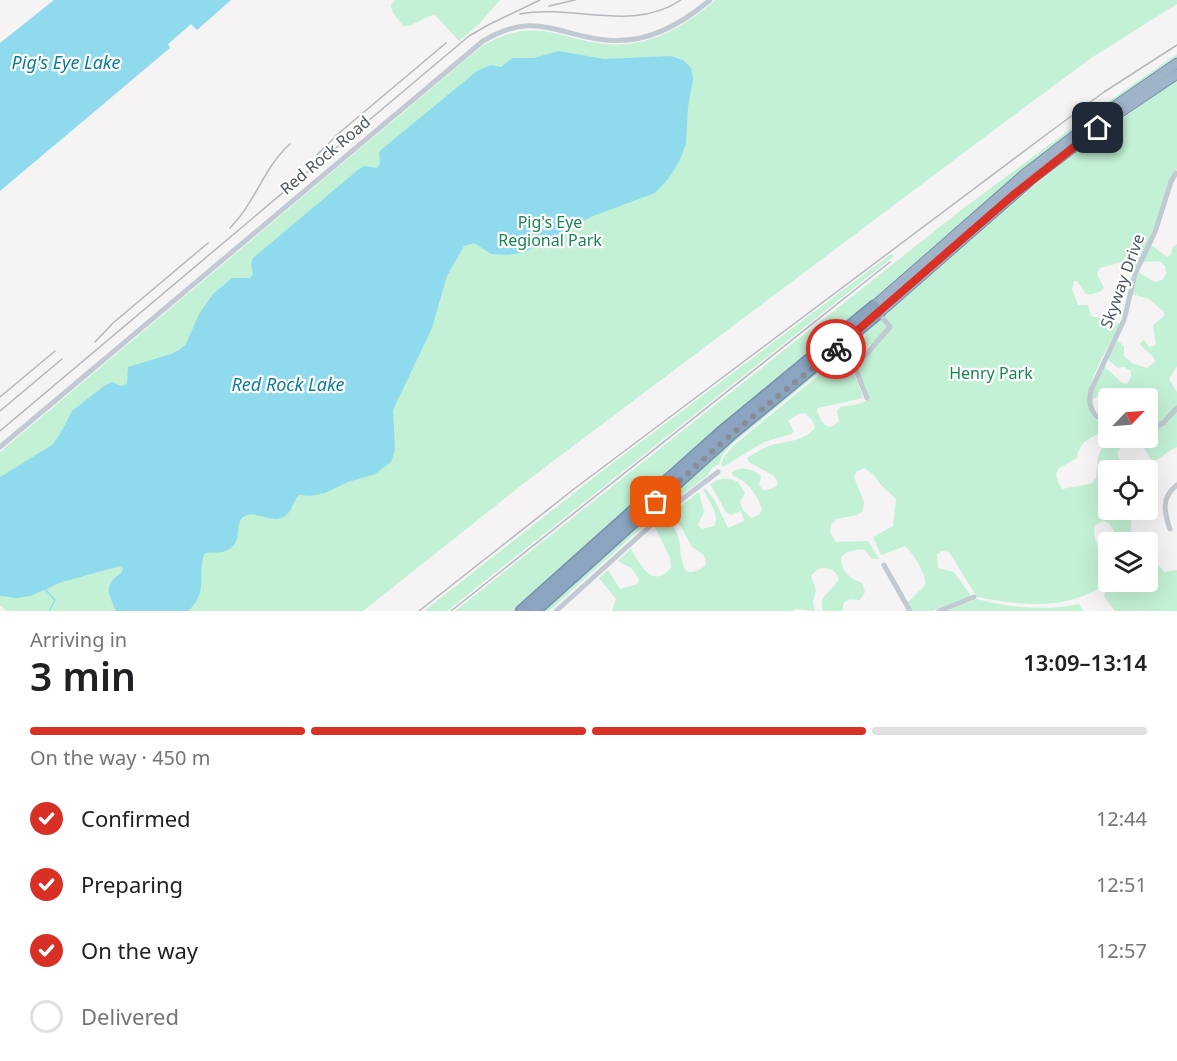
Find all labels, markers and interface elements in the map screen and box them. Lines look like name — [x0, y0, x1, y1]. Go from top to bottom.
water label: Pig's Eye Lake — [12, 50, 120, 74]
pin — [1072, 102, 1123, 153]
street label: Red Rock Road — [275, 111, 375, 199]
icon: home — [1081, 111, 1114, 144]
park label: Pig's Eye Regional Park — [498, 211, 602, 251]
street label: Skyway Drive — [1095, 231, 1149, 331]
courier — [806, 319, 866, 379]
icon: bike — [820, 333, 853, 366]
park label: Henry Park — [949, 362, 1033, 384]
water label: Red Rock Lake — [232, 372, 344, 396]
north arrow — [1098, 388, 1158, 448]
map controls — [1098, 388, 1158, 592]
button: locate — [1098, 460, 1158, 520]
pin — [630, 476, 681, 527]
icon: bag — [639, 485, 672, 518]
button: layers — [1098, 532, 1158, 592]
text: Arriving in — [30, 626, 127, 653]
text: 13:09–13:14 — [1023, 647, 1147, 677]
text: 3 min — [30, 649, 136, 702]
text: On the way · 450 m — [30, 744, 210, 771]
icon: check — [30, 802, 63, 835]
text: Confirmed — [81, 803, 191, 833]
text: 12:44 — [1096, 805, 1147, 832]
icon: check — [30, 868, 63, 901]
text: Preparing — [81, 869, 183, 899]
text: 12:51 — [1096, 871, 1147, 898]
icon: check — [30, 934, 63, 967]
text: On the way — [81, 935, 198, 965]
text: 12:57 — [1096, 937, 1147, 964]
text: Delivered — [81, 1001, 179, 1031]

